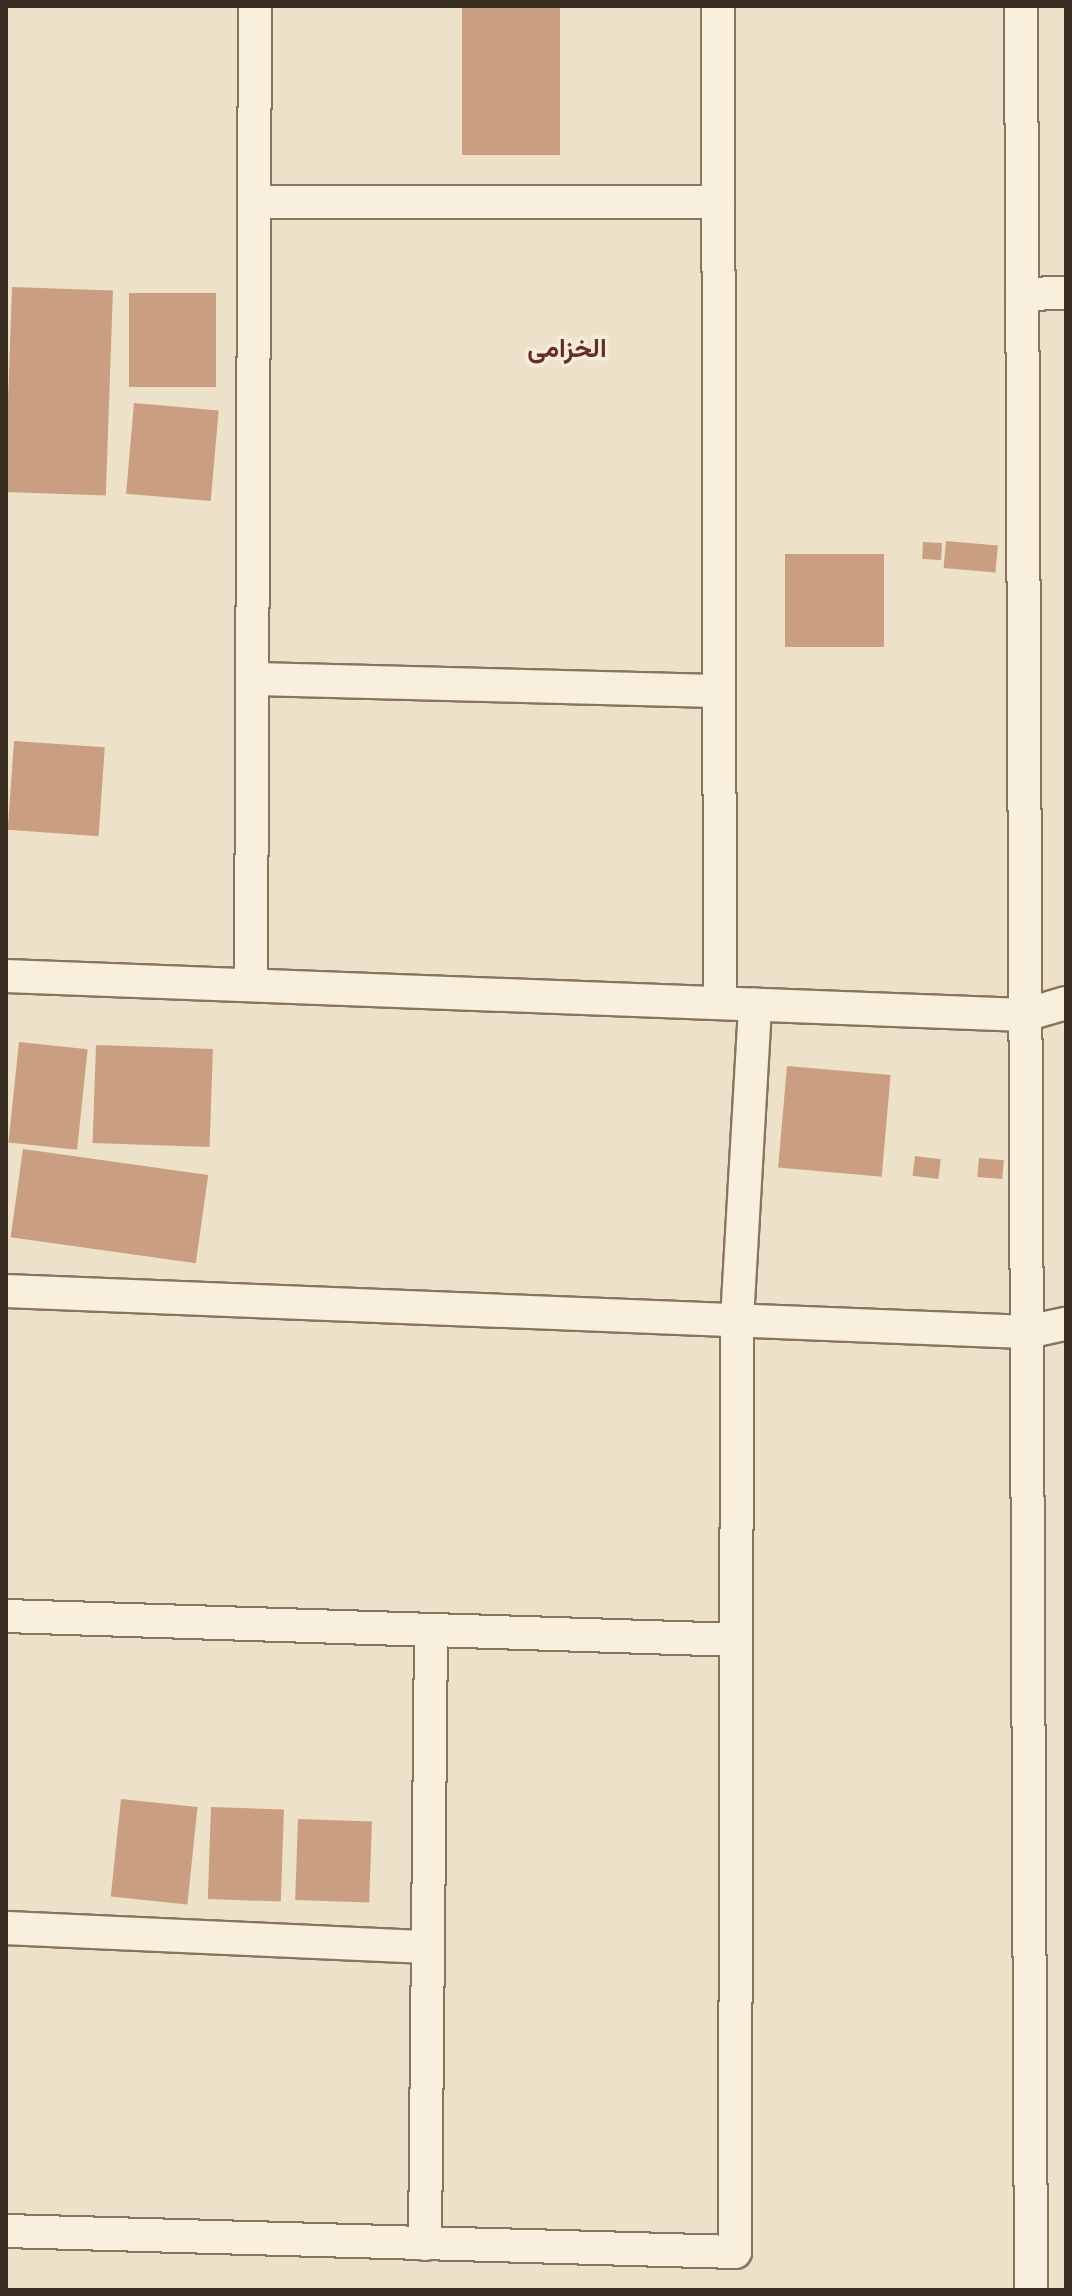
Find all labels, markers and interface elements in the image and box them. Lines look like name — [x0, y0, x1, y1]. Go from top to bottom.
district label: الخزامى — [527, 332, 607, 364]

